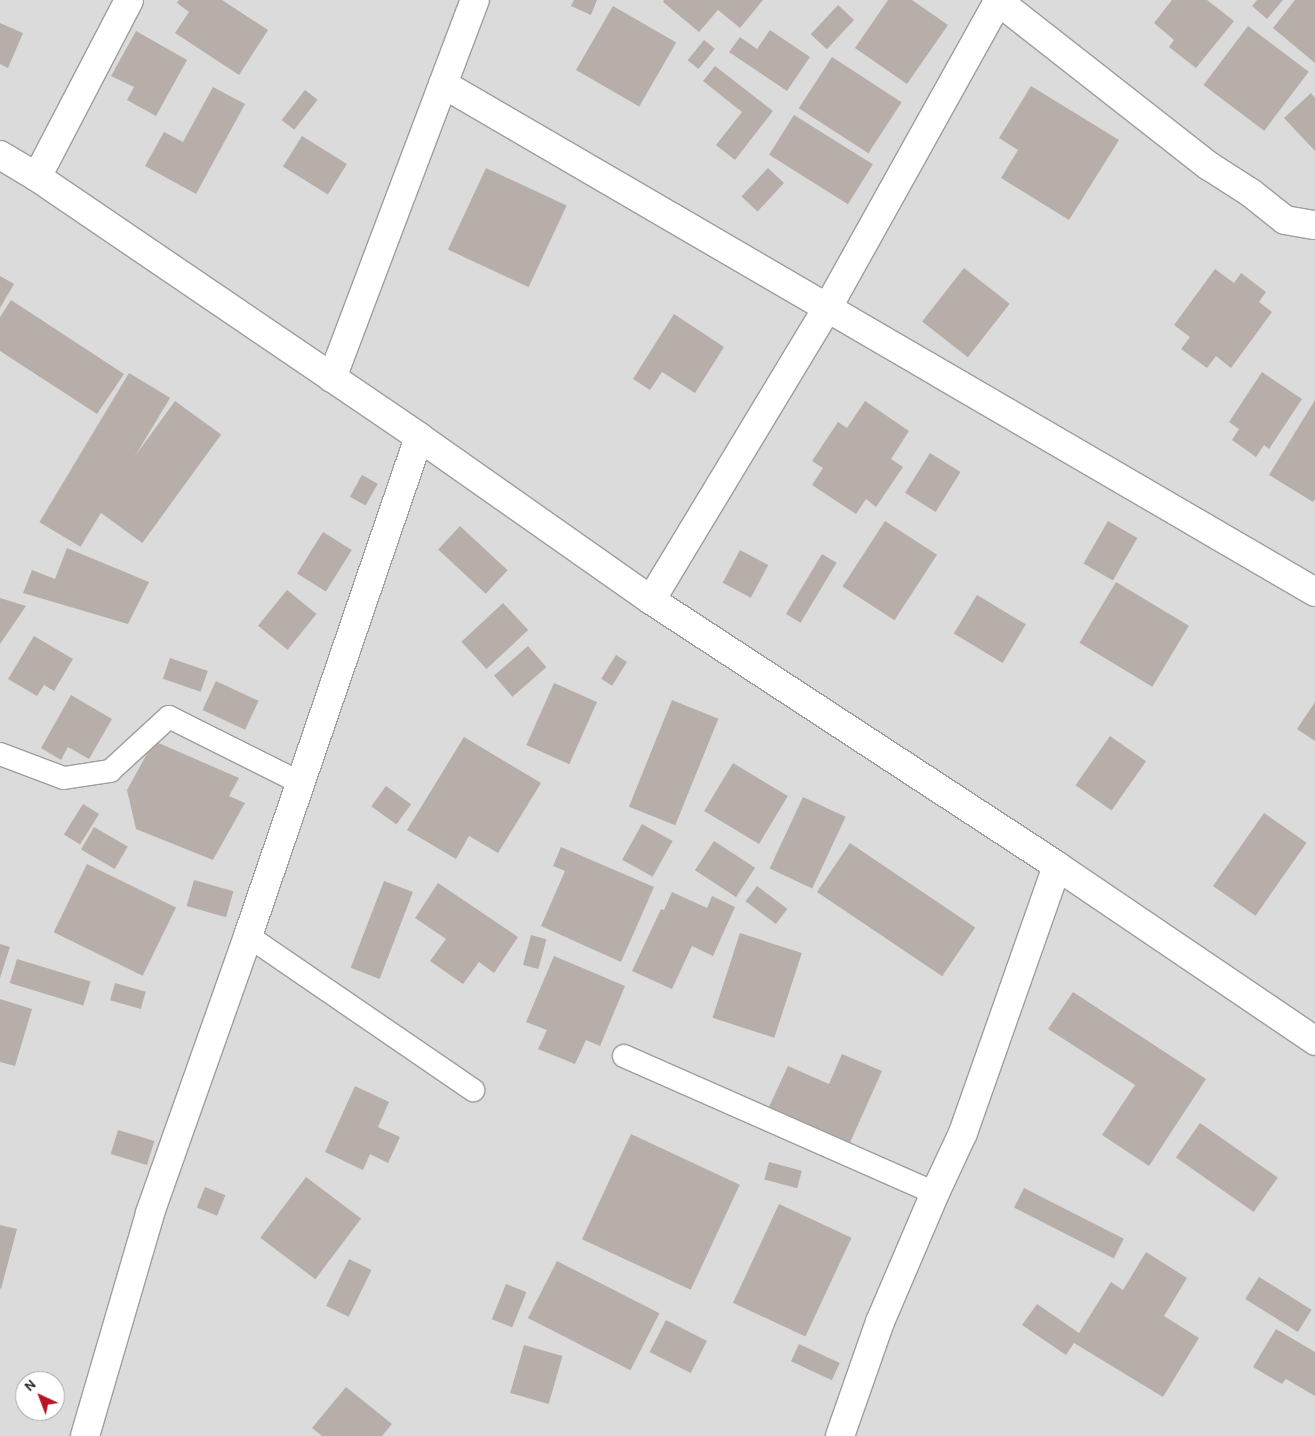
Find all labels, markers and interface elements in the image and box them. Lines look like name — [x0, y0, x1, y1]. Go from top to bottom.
north arrow — [15, 1371, 65, 1421]
text: N — [21, 1376, 40, 1395]

